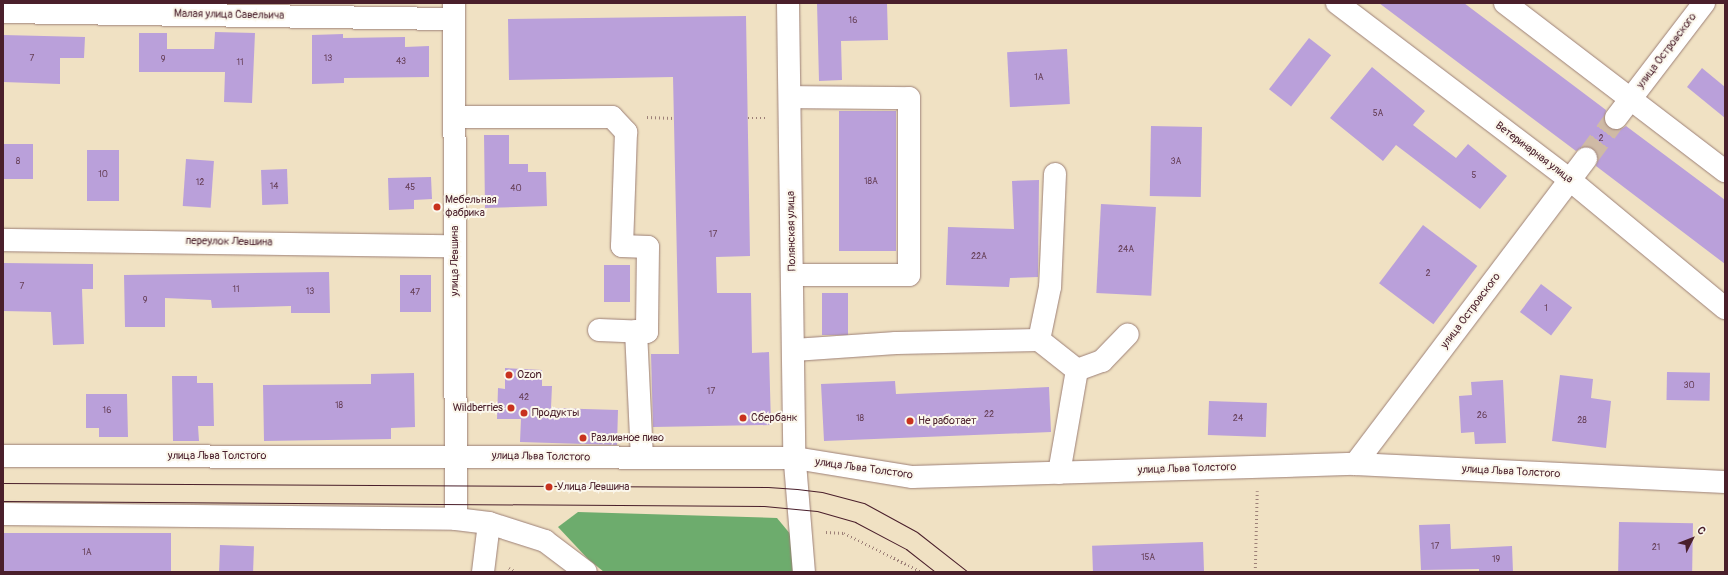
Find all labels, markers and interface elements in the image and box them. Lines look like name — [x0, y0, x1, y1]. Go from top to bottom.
street label: Малая улица Савельича — [174, 7, 284, 23]
street label: улица Островского — [1634, 11, 1700, 91]
house number: 16 — [849, 16, 857, 26]
house number: 7 — [30, 54, 34, 64]
house number: 13 — [324, 54, 332, 64]
house number: 9 — [161, 55, 165, 65]
house number: 43 — [396, 57, 406, 67]
house number: 11 — [236, 58, 244, 68]
house number: 1А — [1034, 73, 1044, 83]
house number: 5А — [1373, 109, 1383, 119]
street label: Ветеринарная улица — [1492, 119, 1576, 187]
house number: 2 — [1598, 134, 1604, 144]
house number: 8 — [16, 157, 20, 167]
house number: 3А — [1171, 157, 1181, 167]
house number: 10 — [98, 170, 108, 180]
house number: 5 — [1472, 171, 1476, 181]
house number: 18А — [864, 177, 878, 187]
house number: 12 — [196, 178, 204, 188]
house number: 14 — [270, 182, 278, 192]
house number: 45 — [405, 183, 415, 193]
house number: 40 — [510, 184, 522, 194]
street label: Полянская улица — [785, 191, 799, 271]
place label: Мебельная фабрика — [445, 194, 497, 220]
marker: Мебельная фабрика — [432, 202, 442, 212]
street label: улица Левшина — [448, 226, 462, 296]
house number: 17 — [709, 230, 717, 240]
street label: переулок Левшина — [185, 235, 273, 249]
house number: 24А — [1118, 245, 1134, 255]
house number: 22А — [971, 252, 987, 262]
house number: 2 — [1425, 269, 1431, 279]
street label: улица Островского — [1438, 271, 1504, 351]
house number: 7 — [20, 282, 24, 292]
house number: 11 — [232, 285, 240, 295]
house number: 13 — [306, 287, 314, 297]
house number: 47 — [410, 288, 420, 298]
house number: 9 — [143, 296, 147, 306]
house number: 1 — [1544, 304, 1548, 314]
place label: Ozon — [517, 368, 542, 382]
marker: Ozon — [504, 370, 514, 380]
house number: 30 — [1683, 381, 1695, 391]
house number: 17 — [707, 387, 715, 397]
house number: 42 — [519, 393, 529, 403]
house number: 18 — [335, 401, 343, 411]
place label: Wildberries — [453, 401, 503, 415]
marker: Wildberries — [506, 403, 516, 413]
house number: 16 — [103, 406, 111, 416]
place label: Продукты — [532, 406, 579, 420]
marker: Продукты — [519, 408, 529, 418]
house number: 22 — [984, 410, 994, 420]
place label: Сбербанк — [751, 411, 797, 425]
house number: 26 — [1477, 411, 1487, 421]
marker: Сбербанк — [738, 413, 748, 423]
house number: 18 — [856, 414, 864, 424]
place label: Не работает — [918, 414, 977, 428]
house number: 24 — [1233, 414, 1243, 424]
marker: Не работает — [905, 416, 915, 426]
house number: 28 — [1577, 416, 1587, 426]
place label: Разливное пиво — [591, 431, 664, 445]
marker: Разливное пиво — [578, 433, 588, 443]
street label: улица Льва Толстого — [168, 449, 266, 463]
street label: улица Льва Толстого — [492, 450, 590, 464]
street label: улица Льва Толстого — [814, 456, 914, 482]
street label: улица Льва Толстого — [1138, 461, 1236, 477]
street label: улица Льва Толстого — [1461, 463, 1561, 481]
place label: Улица Левшина — [557, 480, 629, 494]
marker: Улица Левшина — [544, 482, 554, 492]
north arrow — [1672, 519, 1712, 559]
text: С — [1694, 524, 1708, 538]
house number: 17 — [1431, 542, 1439, 552]
house number: 21 — [1652, 543, 1660, 553]
house number: 1А — [82, 548, 92, 558]
house number: 15А — [1141, 553, 1155, 563]
house number: 19 — [1492, 555, 1500, 565]

